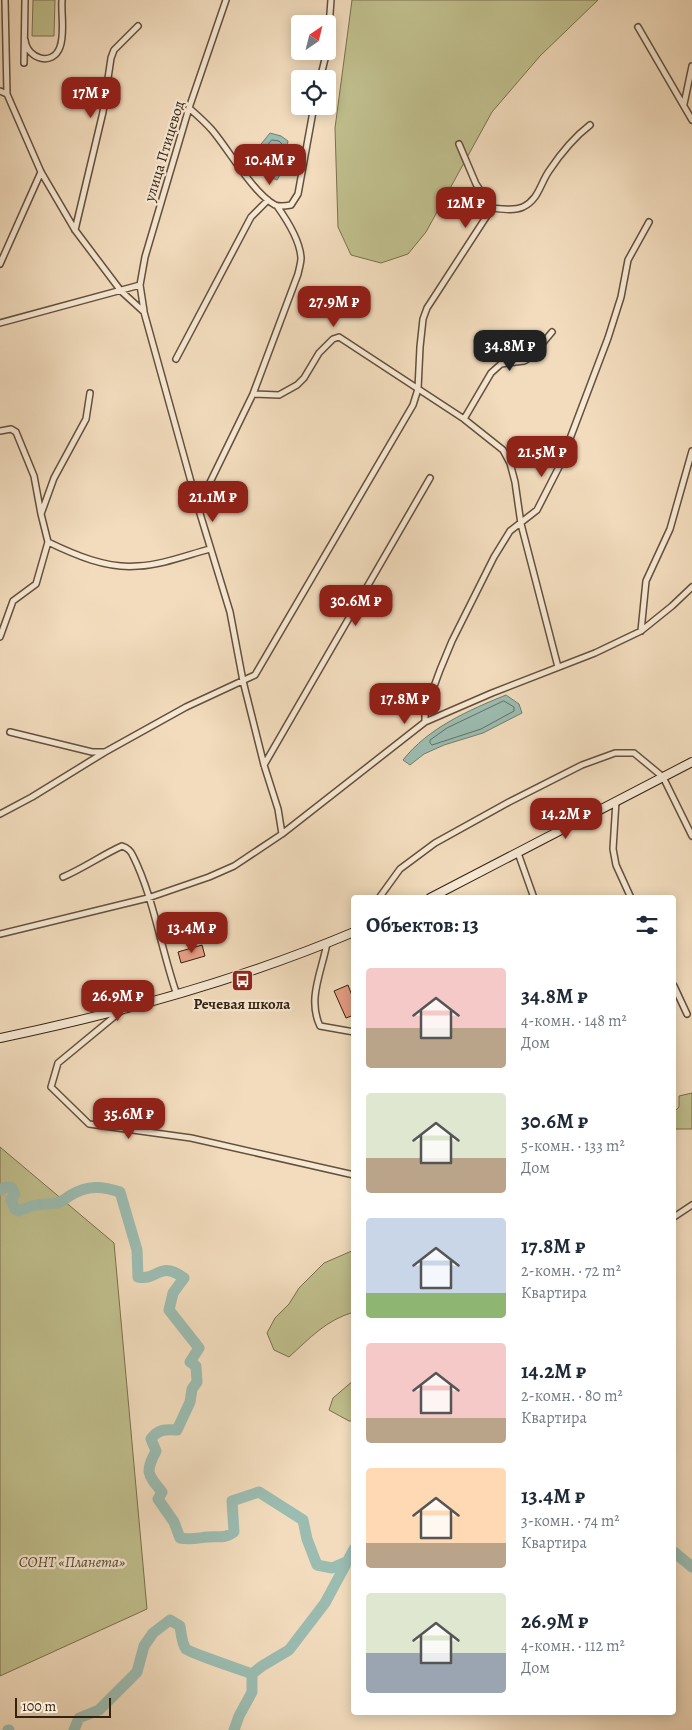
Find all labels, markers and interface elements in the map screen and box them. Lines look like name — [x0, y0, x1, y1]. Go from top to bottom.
north arrow — [291, 15, 336, 60]
map controls — [291, 15, 336, 115]
button: locate — [291, 70, 336, 115]
pin: 17M ₽ — [56, 76, 126, 119]
text: 17M ₽ — [73, 82, 109, 104]
street label: улица Птицевод — [139, 98, 189, 205]
pin: 10.4M ₽ — [224, 144, 316, 186]
text: 10.4M ₽ — [245, 149, 295, 171]
pin: 12M ₽ — [431, 186, 501, 229]
text: 12M ₽ — [447, 192, 485, 214]
pin: 27.9M ₽ — [288, 286, 380, 328]
text: 27.9M ₽ — [309, 291, 359, 313]
pin: 34.8M ₽ — [464, 330, 556, 372]
text: 34.8M ₽ — [485, 335, 535, 357]
pin: 21.5M ₽ — [496, 436, 588, 478]
text: 21.5M ₽ — [517, 441, 567, 463]
pin: 21.1M ₽ — [167, 480, 259, 523]
text: 21.1M ₽ — [189, 486, 237, 508]
pin: 30.6M ₽ — [310, 584, 402, 627]
text: 30.6M ₽ — [330, 590, 382, 612]
pin: 17.8M ₽ — [359, 682, 451, 725]
text: 17.8M ₽ — [380, 688, 430, 710]
pin: 14.2M ₽ — [520, 798, 612, 840]
text: 14.2M ₽ — [541, 803, 591, 825]
text: Объектов: 13 — [366, 911, 479, 939]
icon: filters — [633, 911, 661, 939]
pin: 13.4M ₽ — [146, 912, 238, 954]
text: 13.4M ₽ — [168, 917, 216, 939]
bus stop icon: Речевая школа — [230, 969, 254, 993]
pin: 26.9M ₽ — [72, 980, 164, 1022]
text: 34.8M ₽ — [521, 982, 588, 1010]
text: 26.9M ₽ — [92, 985, 144, 1007]
icon: home — [406, 988, 466, 1048]
place label: Речевая школа — [194, 994, 291, 1014]
text: 4-комн. · 148 m² — [521, 1010, 627, 1032]
text: Дом — [521, 1032, 550, 1054]
pin: 35.6M ₽ — [83, 1098, 175, 1140]
text: 35.6M ₽ — [104, 1103, 154, 1125]
text: 30.6M ₽ — [521, 1107, 588, 1135]
icon: home — [406, 1113, 466, 1173]
text: 5-комн. · 133 m² — [521, 1135, 625, 1157]
text: Дом — [521, 1157, 550, 1179]
text: 17.8M ₽ — [521, 1232, 585, 1260]
icon: home — [406, 1238, 466, 1298]
text: 2-комн. · 72 m² — [521, 1260, 621, 1282]
text: Квартира — [521, 1282, 587, 1304]
text: 14.2M ₽ — [521, 1357, 586, 1385]
icon: home — [406, 1363, 466, 1423]
text: 2-комн. · 80 m² — [521, 1385, 623, 1407]
text: Квартира — [521, 1407, 587, 1429]
text: 13.4M ₽ — [521, 1482, 585, 1510]
icon: home — [406, 1488, 466, 1548]
text: 3-комн. · 74 m² — [521, 1510, 620, 1532]
text: Квартира — [521, 1532, 587, 1554]
park label: СОНТ «Планета» — [19, 1552, 125, 1572]
text: 26.9M ₽ — [521, 1607, 588, 1635]
icon: home — [406, 1613, 466, 1673]
text: 4-комн. · 112 m² — [521, 1635, 625, 1657]
text: Дом — [521, 1657, 550, 1679]
scale bar — [15, 1695, 111, 1718]
text: 100 m — [22, 1697, 56, 1716]

